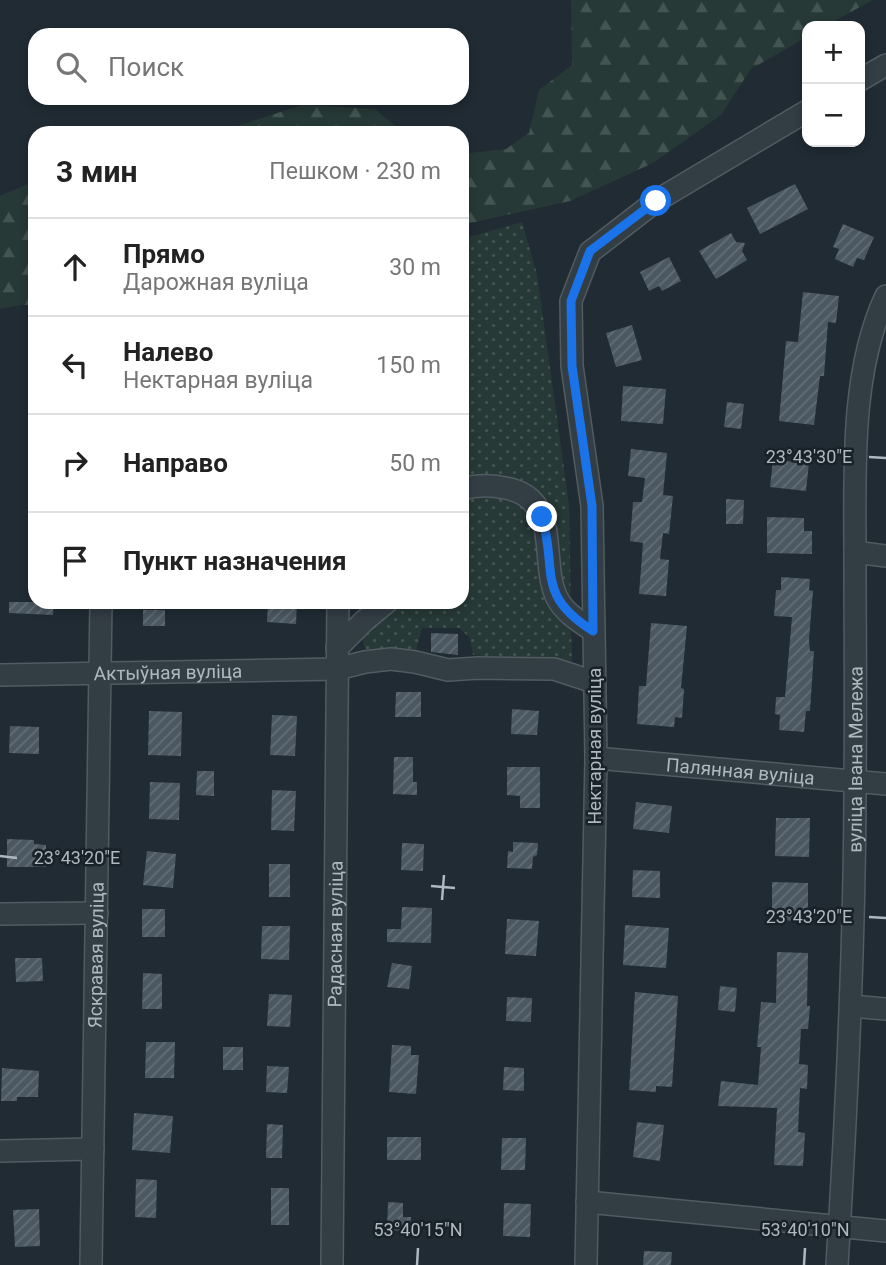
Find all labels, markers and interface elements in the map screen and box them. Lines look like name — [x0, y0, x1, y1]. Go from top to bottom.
map controls — [802, 21, 865, 147]
button: + — [802, 21, 865, 84]
search box — [28, 28, 469, 105]
icon: search — [52, 48, 90, 86]
text: Поиск — [108, 52, 184, 82]
button: − — [802, 84, 865, 147]
text: 3 мин — [56, 154, 137, 189]
text: Пешком · 230 m — [269, 158, 441, 185]
route start — [640, 185, 671, 216]
text: Прямо — [123, 239, 205, 269]
icon: ahead — [56, 248, 94, 286]
text: 30 m — [389, 254, 441, 281]
text: Дарожная вуліца — [123, 269, 309, 296]
text: Налево — [123, 337, 213, 367]
icon: left — [56, 346, 94, 384]
text: 150 m — [376, 352, 441, 379]
text: Нектарная вуліца — [123, 367, 313, 394]
icon: right — [56, 444, 94, 482]
text: 23°43'30"E — [766, 446, 852, 467]
text: Направо — [123, 448, 228, 478]
text: 50 m — [389, 450, 441, 477]
route end — [526, 501, 557, 532]
icon: arrive — [56, 542, 94, 580]
text: Пункт назначения — [123, 546, 347, 576]
street label: Актыўная вуліца — [93, 659, 242, 685]
street label: вуліца Івана Мележа — [843, 666, 867, 853]
street label: Нектарная вуліца — [583, 668, 606, 824]
street label: Палянная вуліца — [665, 753, 816, 789]
text: 23°43'20"E — [34, 847, 120, 868]
street label: Радасная вуліца — [323, 860, 347, 1008]
street label: Яскравая вуліца — [83, 882, 108, 1028]
text: 23°43'20"E — [766, 906, 852, 927]
text: 53°40'15"N — [373, 1219, 463, 1240]
text: 53°40'10"N — [760, 1219, 850, 1240]

